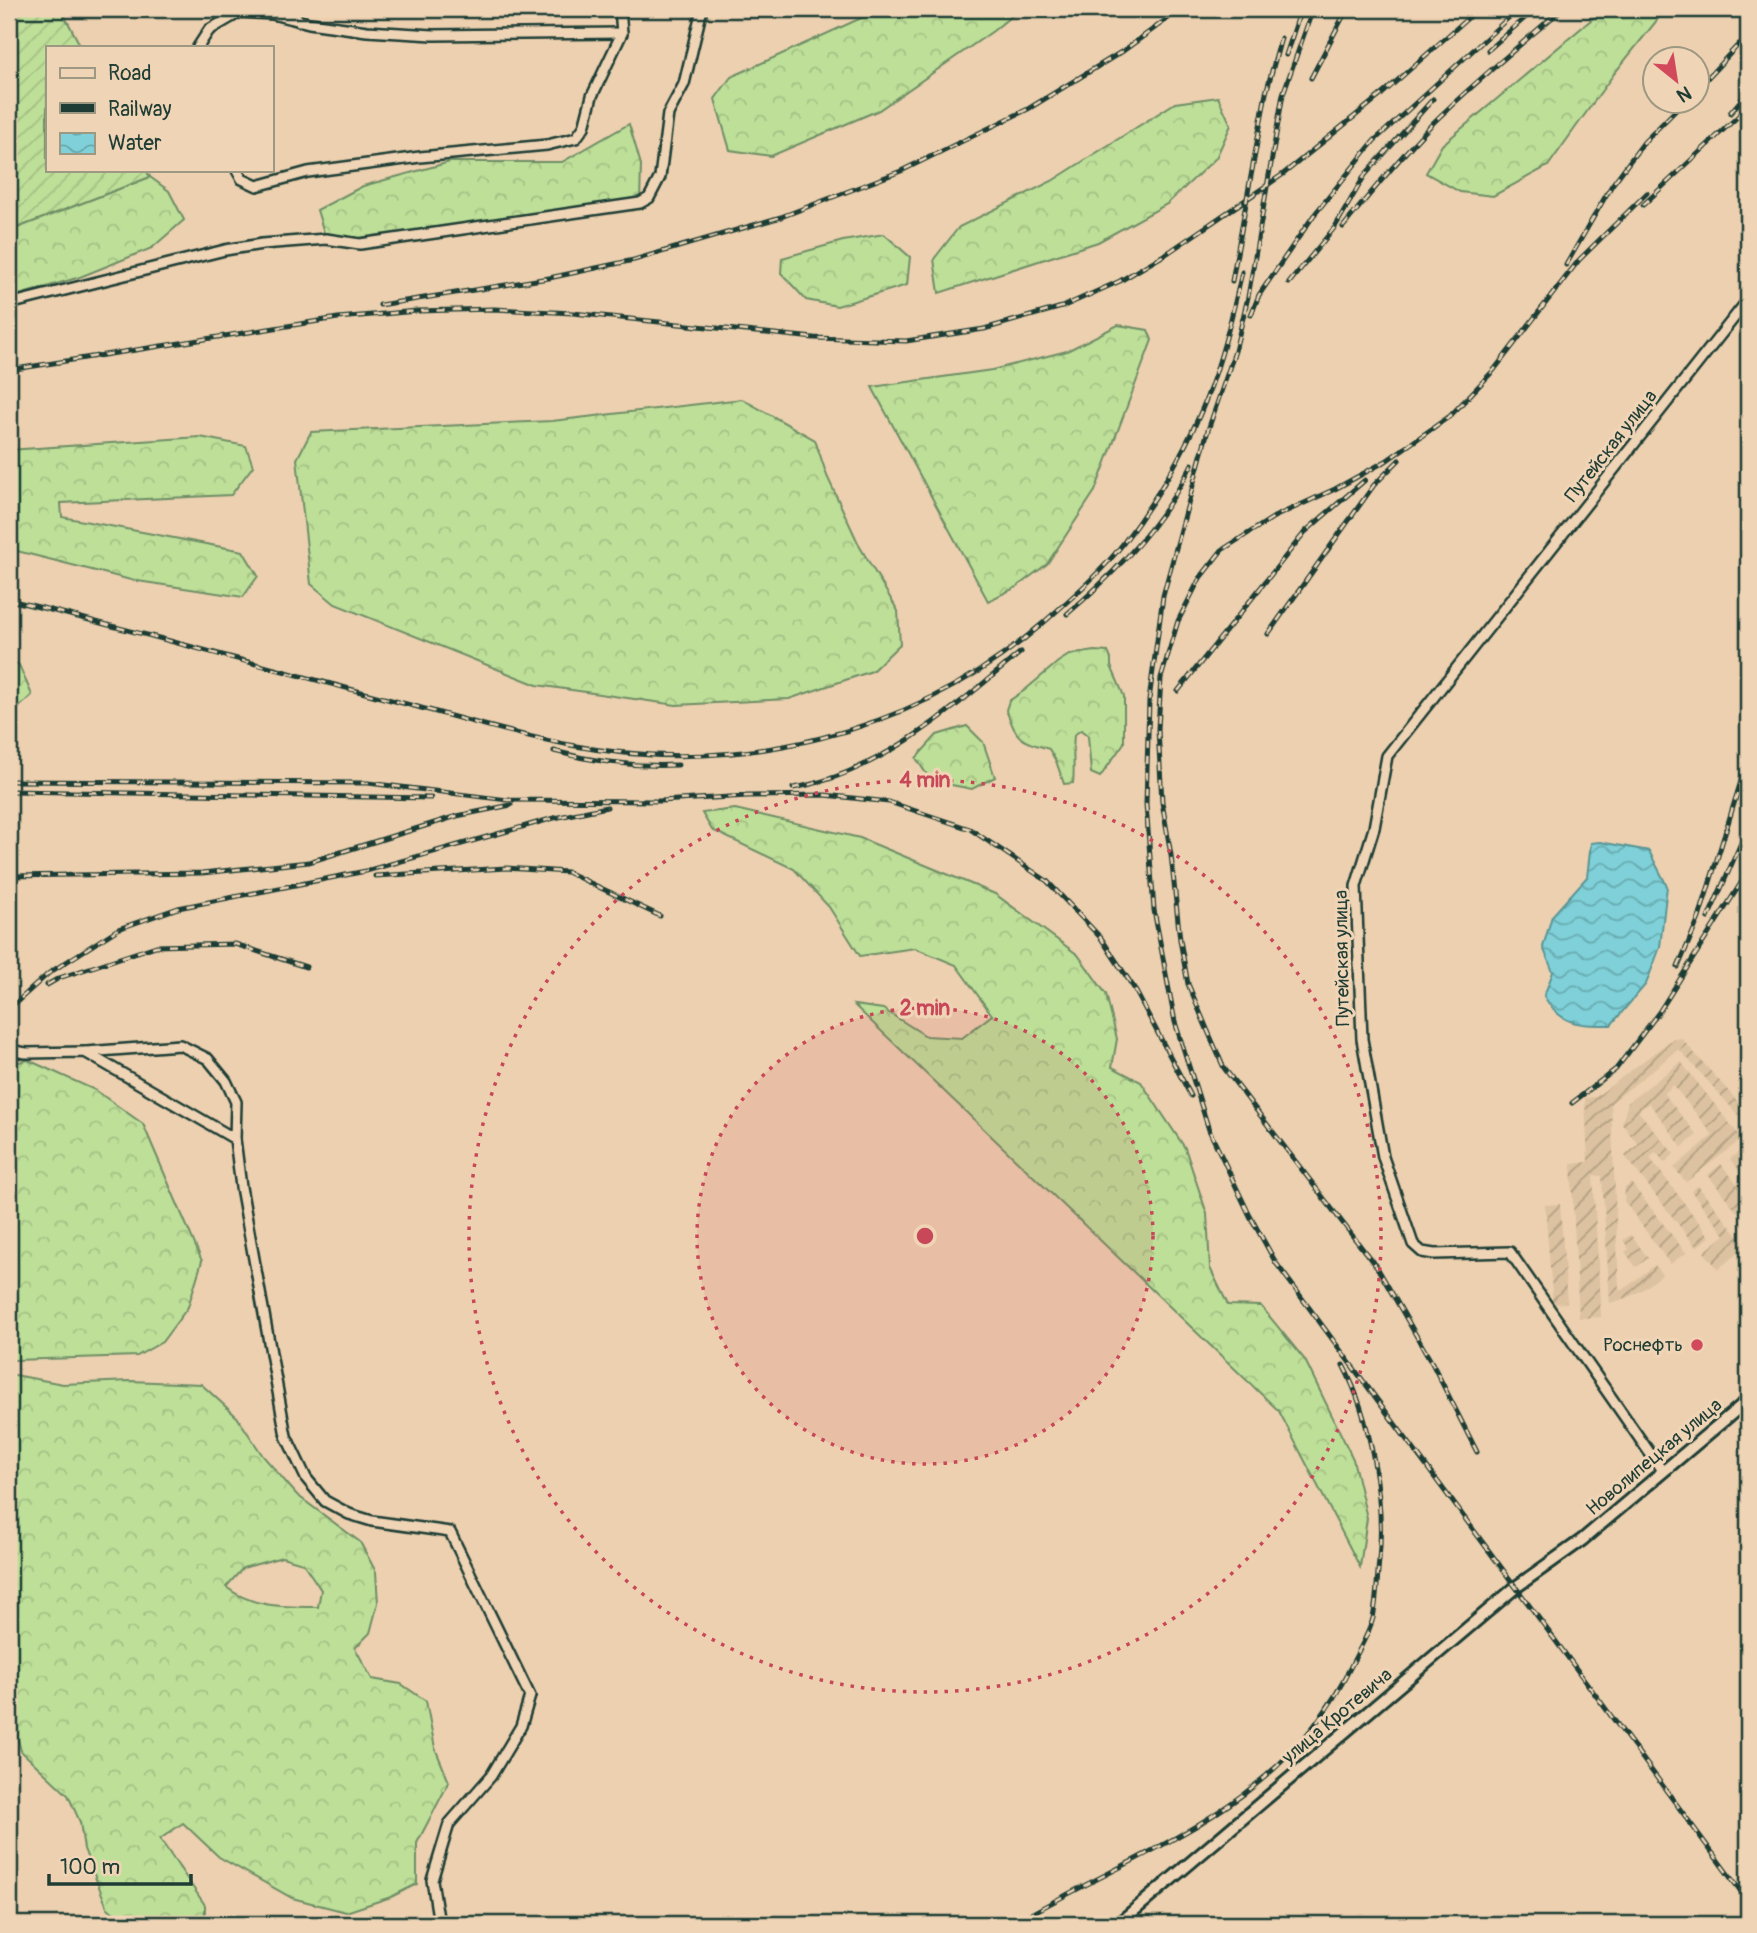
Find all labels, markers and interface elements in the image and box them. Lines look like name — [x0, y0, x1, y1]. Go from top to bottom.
legend — [46, 46, 273, 172]
north arrow — [1642, 46, 1712, 116]
text: Road — [108, 60, 152, 87]
text: N — [1672, 80, 1696, 108]
text: Railway — [108, 96, 172, 123]
text: Water — [108, 130, 162, 157]
street label: Путейская улица — [1560, 385, 1662, 507]
text: 4 min — [900, 767, 951, 794]
street label: Путейская улица — [1329, 890, 1355, 1026]
text: 2 min — [900, 995, 950, 1022]
centre of rings — [913, 1224, 937, 1248]
place label: Роснефть — [1603, 1333, 1683, 1357]
marker: Роснефть — [1689, 1337, 1705, 1353]
street label: Новолипецкая улица — [1581, 1393, 1727, 1521]
street label: улица Кротевича — [1276, 1663, 1397, 1770]
scale bar — [49, 1842, 191, 1886]
text: 100 m — [60, 1854, 120, 1881]

